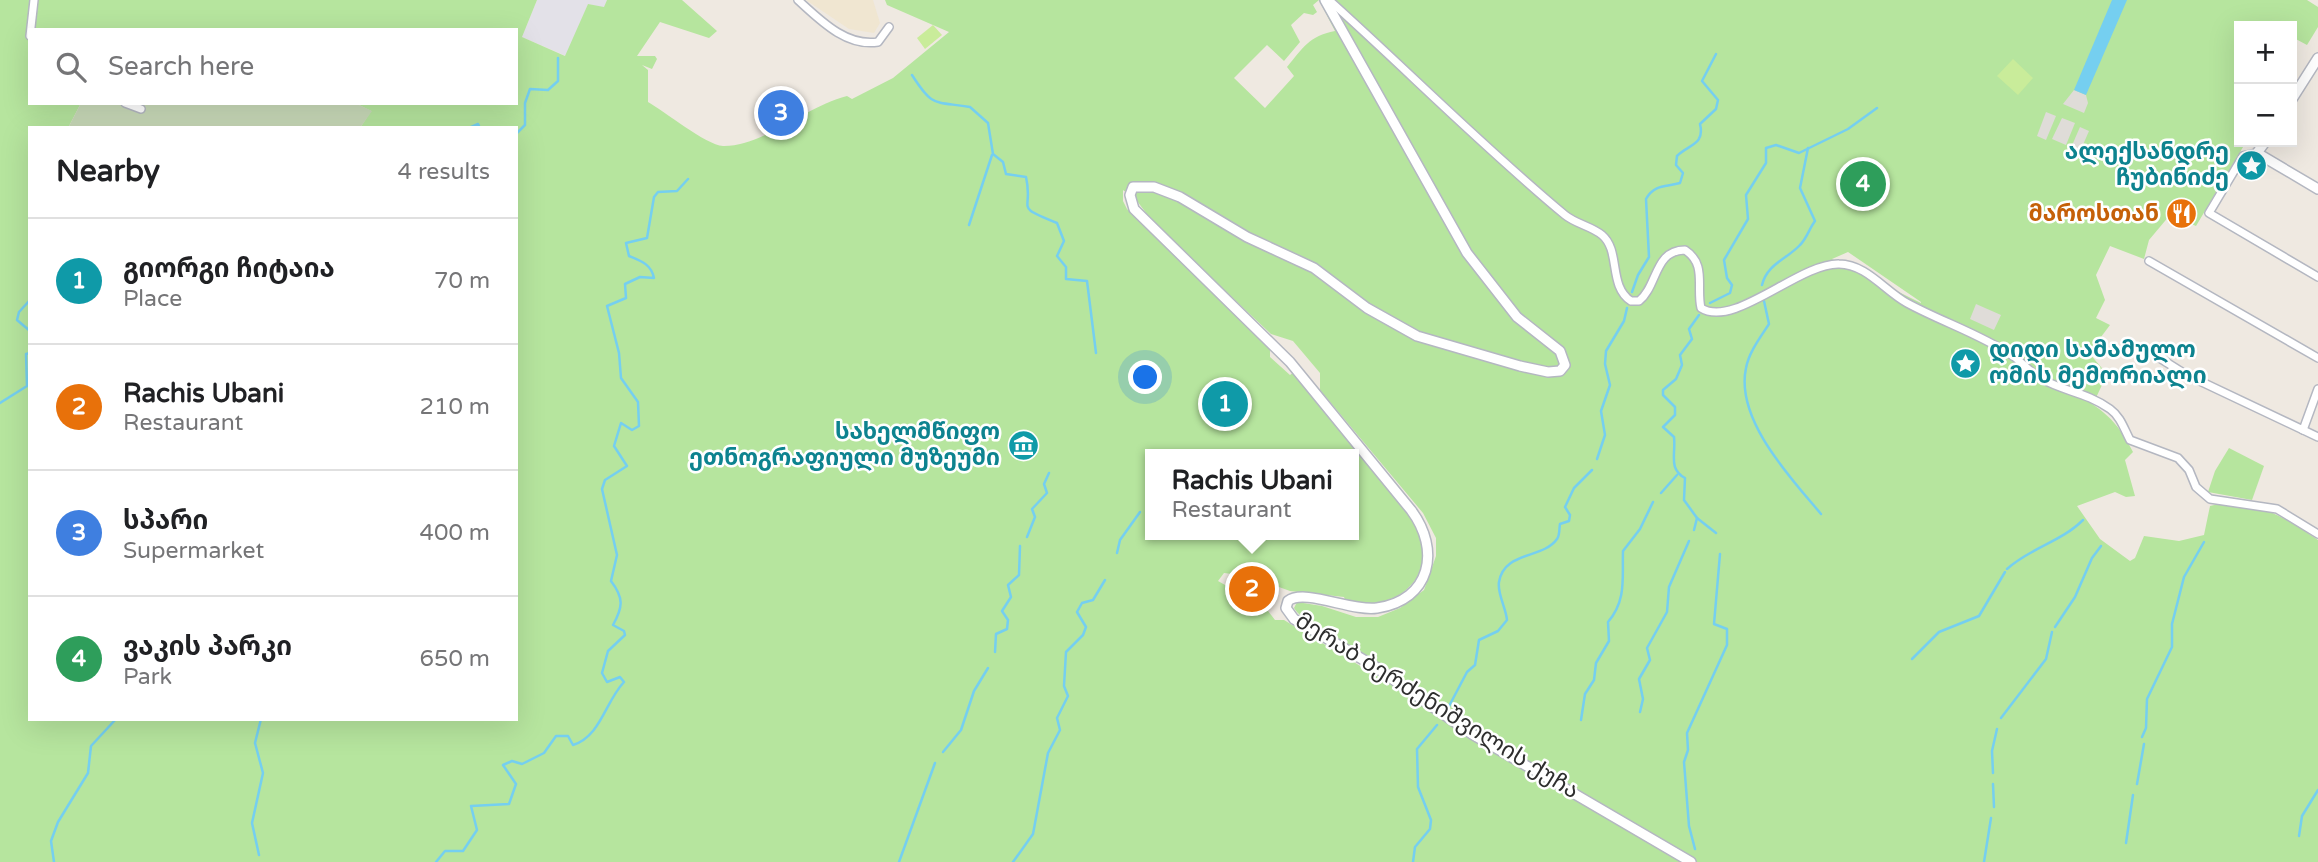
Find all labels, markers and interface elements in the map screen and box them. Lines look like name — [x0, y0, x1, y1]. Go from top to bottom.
map controls — [2234, 21, 2297, 147]
button: + — [2234, 21, 2297, 84]
search box — [28, 28, 518, 105]
icon: search — [52, 48, 90, 86]
text: Search here — [108, 51, 254, 82]
button: − — [2234, 84, 2297, 147]
pin: 3 — [758, 87, 804, 139]
place label: ალექსანდრე ჩუბინიძე — [2065, 138, 2229, 192]
place icon: ალექსანდრე ჩუბინიძე — [2235, 148, 2269, 182]
text: Nearby — [56, 153, 160, 190]
text: 4 results — [397, 158, 490, 186]
pin: 4 — [1840, 158, 1886, 210]
restaurant icon: მაროსთან — [2165, 197, 2199, 231]
place label: მაროსთან — [2028, 200, 2159, 228]
text: გიორგი ჩიტაია — [123, 253, 335, 284]
text: 1 — [72, 267, 86, 295]
text: 70 m — [434, 267, 490, 295]
text: Place — [123, 285, 182, 313]
place label: დიდი სამამულო ომის მემორიალი — [1989, 336, 2207, 390]
place icon: დიდი სამამულო ომის მემორიალი — [1949, 346, 1983, 380]
your location — [1128, 360, 1162, 394]
text: Rachis Ubani — [123, 378, 284, 409]
pin: 1 — [1202, 378, 1248, 430]
text: 2 — [72, 393, 86, 421]
text: 210 m — [420, 393, 490, 421]
text: Restaurant — [123, 409, 243, 437]
place label: სახელმწიფო ეთნოგრაფიული მუზეუმი — [689, 418, 1000, 472]
museum icon: სახელმწიფო ეთნოგრაფიული მუზეუმი — [1006, 428, 1040, 462]
popup — [1145, 449, 1359, 540]
text: Rachis Ubani — [1171, 465, 1333, 496]
text: Restaurant — [1171, 496, 1292, 524]
text: სპარი — [123, 505, 208, 536]
text: 3 — [72, 519, 86, 547]
text: 400 m — [420, 519, 490, 547]
text: Supermarket — [123, 537, 264, 565]
pin: 2 — [1229, 563, 1275, 615]
street label: მერაბ ბერძენიშვილის ქუჩა — [1290, 607, 1584, 805]
text: ვაკის პარკი — [123, 631, 292, 662]
text: 4 — [72, 645, 86, 673]
text: 650 m — [420, 645, 490, 673]
text: Park — [123, 663, 172, 691]

